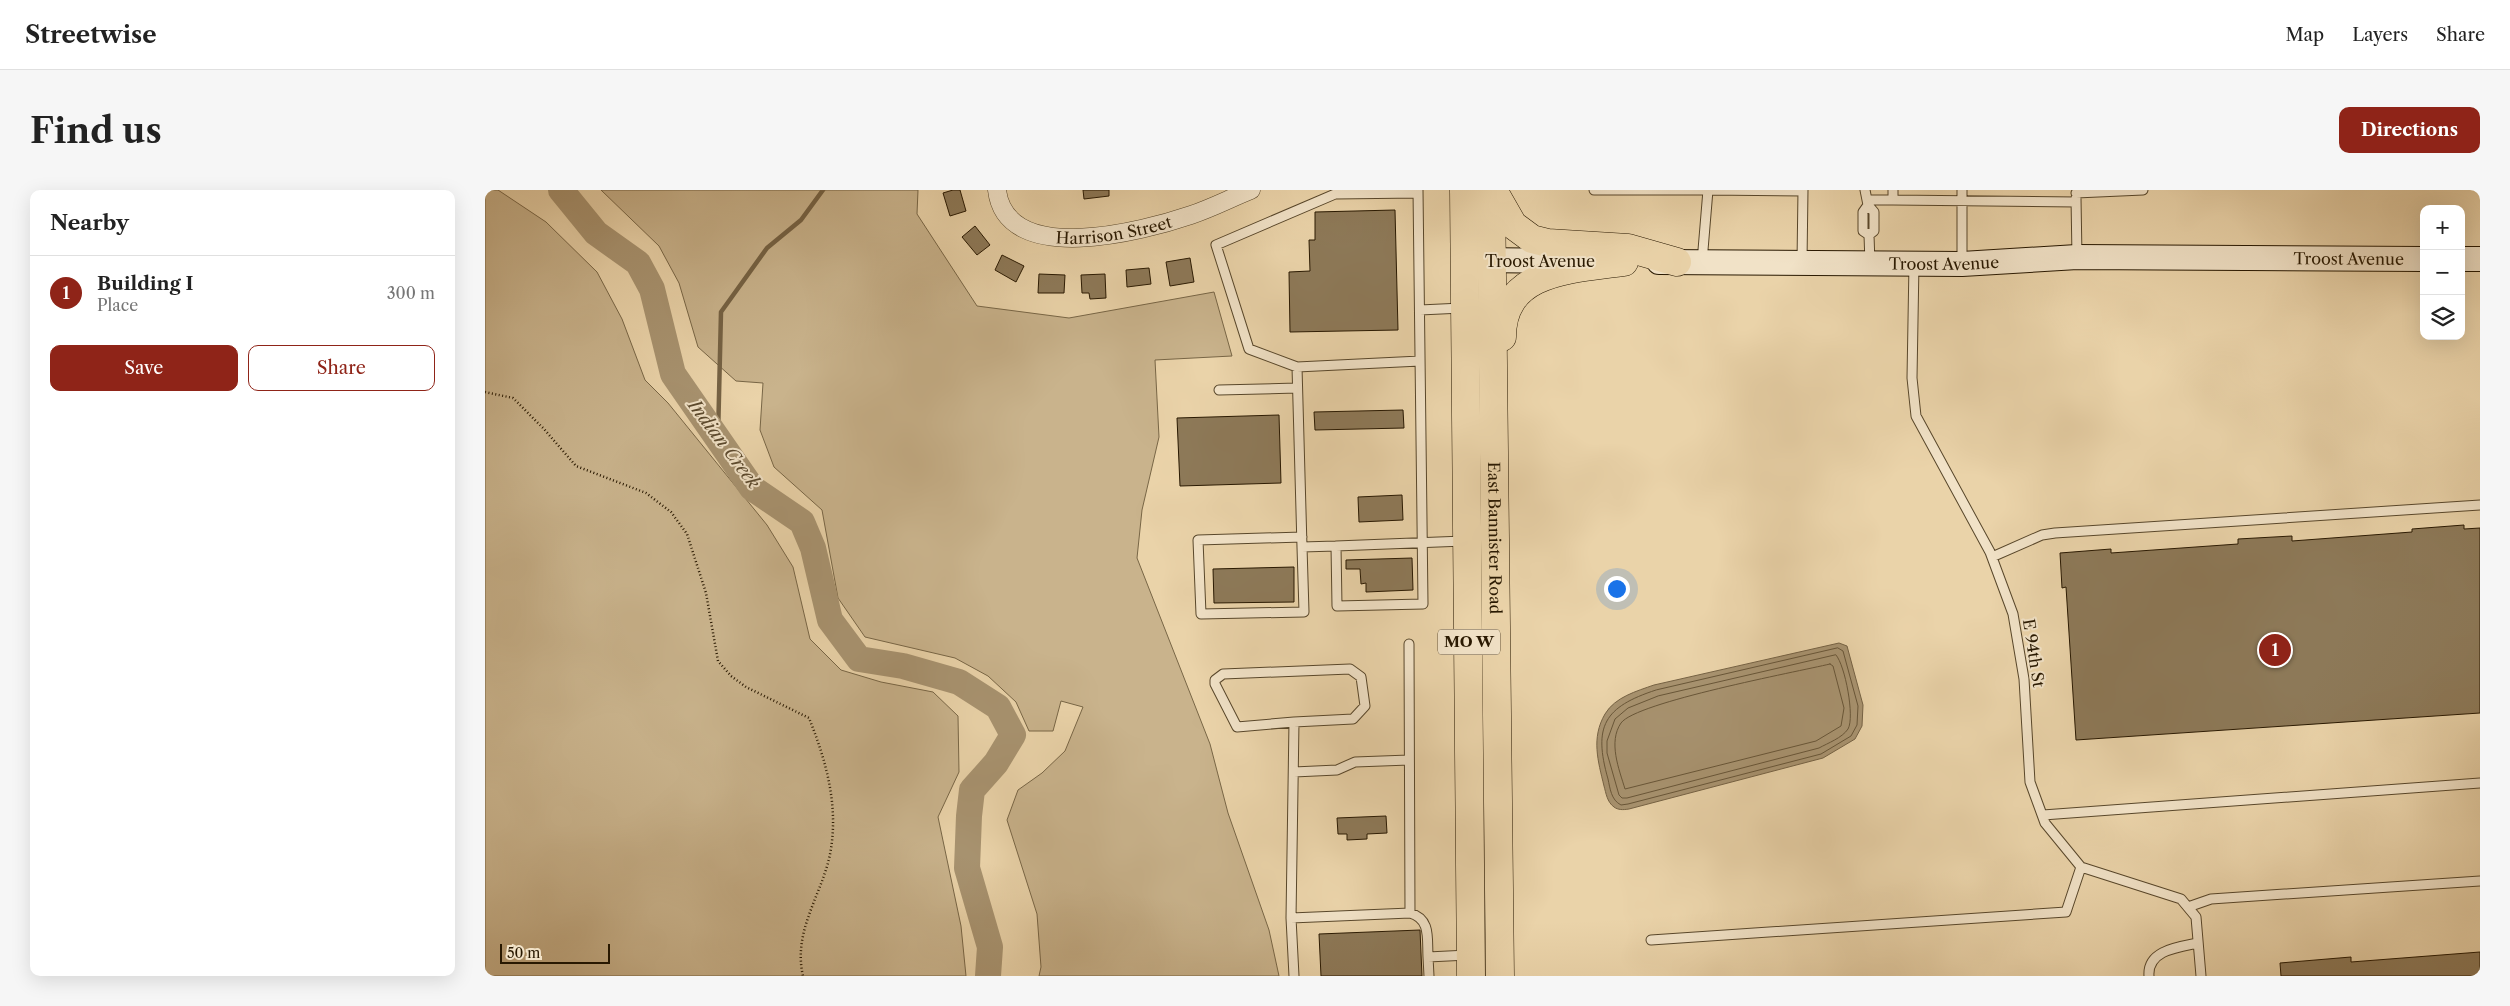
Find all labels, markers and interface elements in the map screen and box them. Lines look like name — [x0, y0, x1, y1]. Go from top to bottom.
text: Streetwise — [25, 20, 157, 49]
text: Map — [2286, 24, 2324, 46]
text: Layers — [2352, 24, 2408, 46]
text: Share — [2436, 24, 2485, 46]
button: Directions — [2339, 107, 2480, 153]
text: Find us — [30, 109, 162, 152]
map controls — [2420, 205, 2465, 340]
button: + — [2420, 205, 2465, 250]
text: Nearby — [50, 210, 129, 235]
street label: Harrison Street — [1055, 212, 1174, 248]
street label: Troost Avenue — [2294, 248, 2404, 269]
button: − — [2420, 250, 2465, 295]
street label: Troost Avenue — [1485, 251, 1595, 271]
street label: Troost Avenue — [1889, 252, 2000, 274]
text: Building I — [97, 272, 193, 295]
text: 1 — [62, 283, 70, 303]
text: 300 m — [387, 283, 435, 303]
text: Place — [97, 295, 138, 315]
button: layers — [2420, 295, 2465, 340]
button: Save — [50, 345, 238, 391]
button: Share — [248, 345, 435, 391]
water label: Indian Creek — [682, 393, 765, 494]
street label: East Bannister Road — [1484, 462, 1506, 615]
your location — [1604, 576, 1630, 602]
street label: E 94th St — [2019, 617, 2049, 689]
road number: MO W — [1438, 630, 1500, 654]
pin: 1 — [2259, 631, 2291, 669]
scale bar — [500, 941, 610, 964]
text: 50 m — [507, 944, 540, 962]

